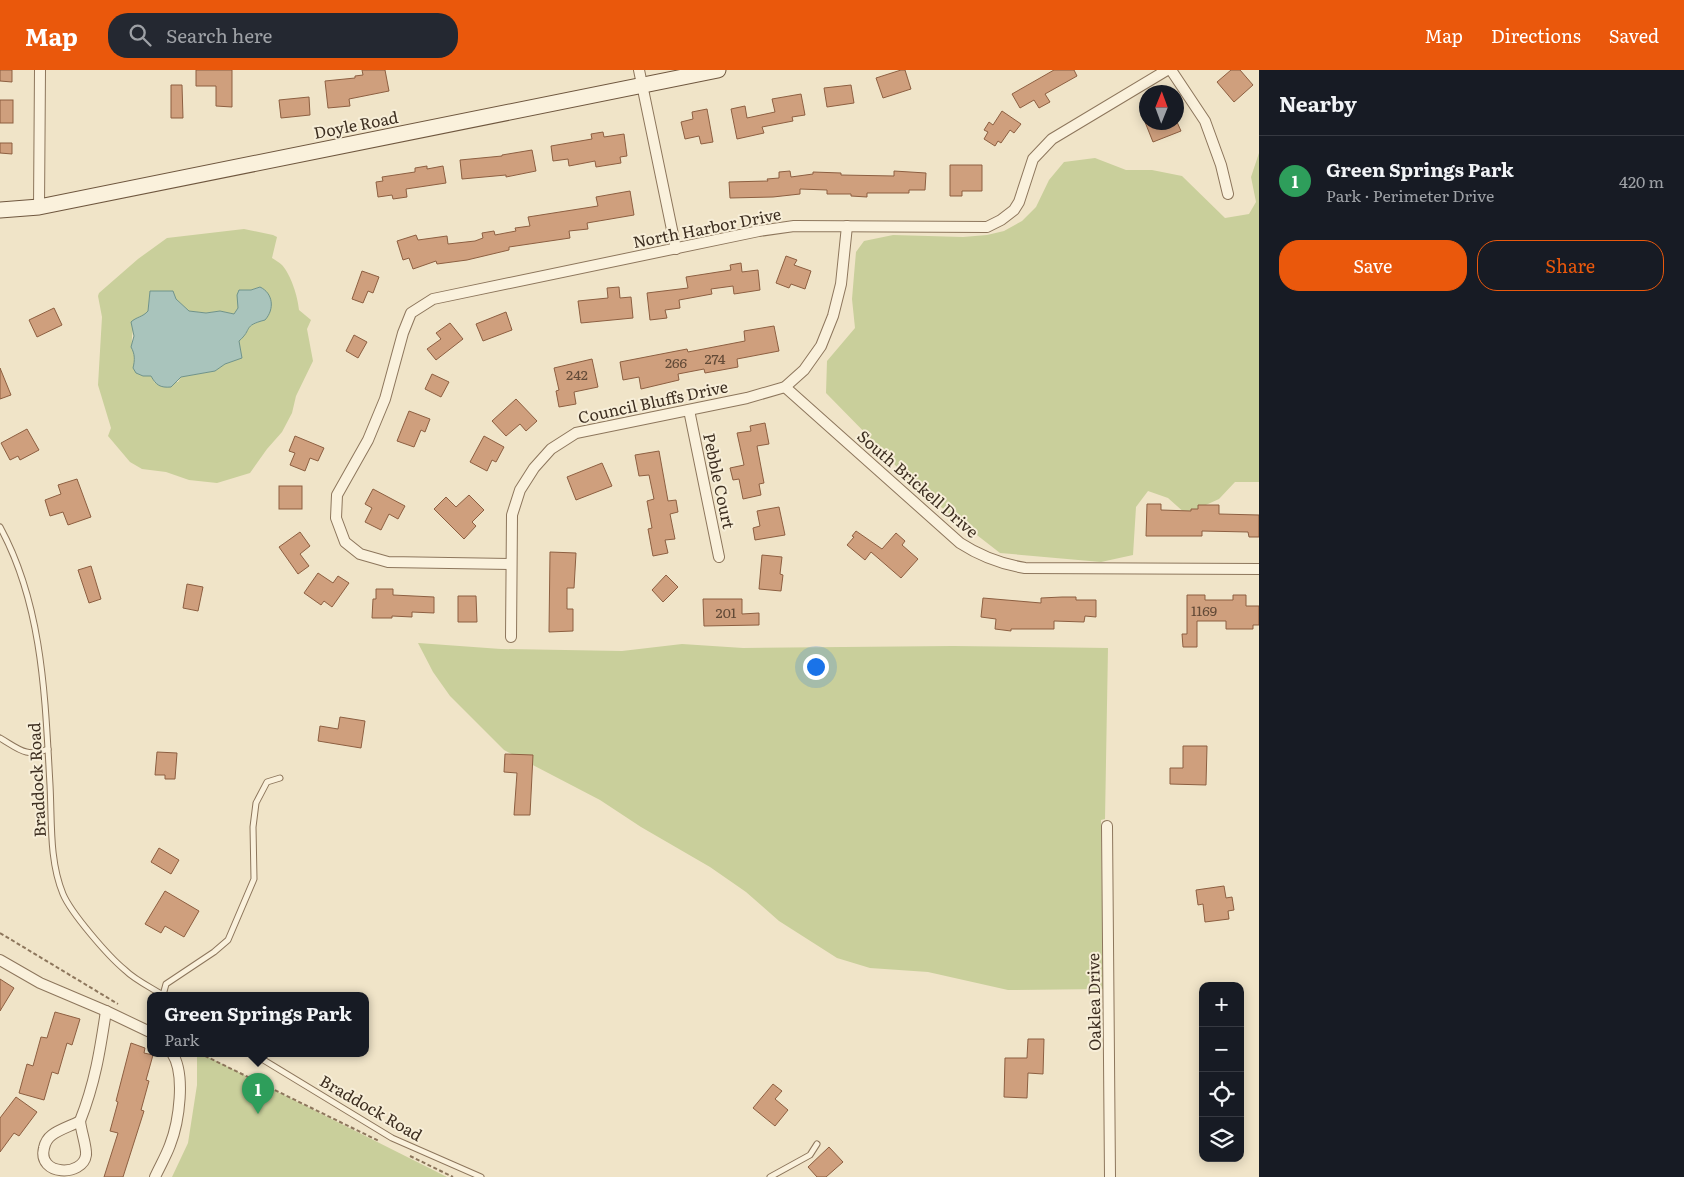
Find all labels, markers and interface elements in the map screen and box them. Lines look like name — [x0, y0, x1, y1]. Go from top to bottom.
search box — [108, 13, 458, 58]
text: Map — [25, 18, 78, 53]
icon: search — [126, 21, 154, 49]
text: Search here — [166, 21, 272, 49]
text: Map — [1425, 22, 1463, 49]
text: Directions — [1491, 22, 1581, 49]
text: Saved — [1609, 22, 1659, 49]
north arrow — [1139, 85, 1184, 130]
text: Nearby — [1279, 87, 1357, 118]
street label: Doyle Road — [311, 104, 400, 144]
text: Green Springs Park — [1326, 155, 1514, 183]
text: 1 — [1292, 169, 1298, 193]
text: 420 m — [1619, 169, 1664, 193]
text: Park · Perimeter Drive — [1326, 183, 1494, 207]
street label: North Harbor Drive — [631, 201, 783, 253]
button: Save — [1279, 240, 1467, 291]
button: Share — [1477, 240, 1664, 291]
house number: 274 — [705, 348, 726, 368]
house number: 266 — [665, 352, 688, 372]
house number: 242 — [566, 364, 588, 384]
street label: Council Bluffs Drive — [576, 373, 730, 429]
street label: South Brickell Drive — [853, 424, 985, 543]
street label: Pebble Court — [698, 431, 742, 532]
house number: 1169 — [1191, 600, 1217, 620]
house number: 201 — [716, 602, 737, 622]
your location — [803, 654, 829, 680]
street label: Braddock Road — [21, 722, 51, 838]
street label: Oaklea Drive — [1080, 953, 1106, 1051]
map controls — [1199, 982, 1244, 1162]
button: + — [1199, 982, 1244, 1027]
popup — [147, 992, 369, 1057]
text: Green Springs Park — [164, 999, 352, 1027]
text: Park — [164, 1027, 199, 1051]
button: − — [1199, 1027, 1244, 1072]
street label: Braddock Road — [316, 1068, 427, 1146]
button: locate — [1199, 1072, 1244, 1117]
pin: 1 — [242, 1073, 274, 1114]
button: layers — [1199, 1117, 1244, 1162]

